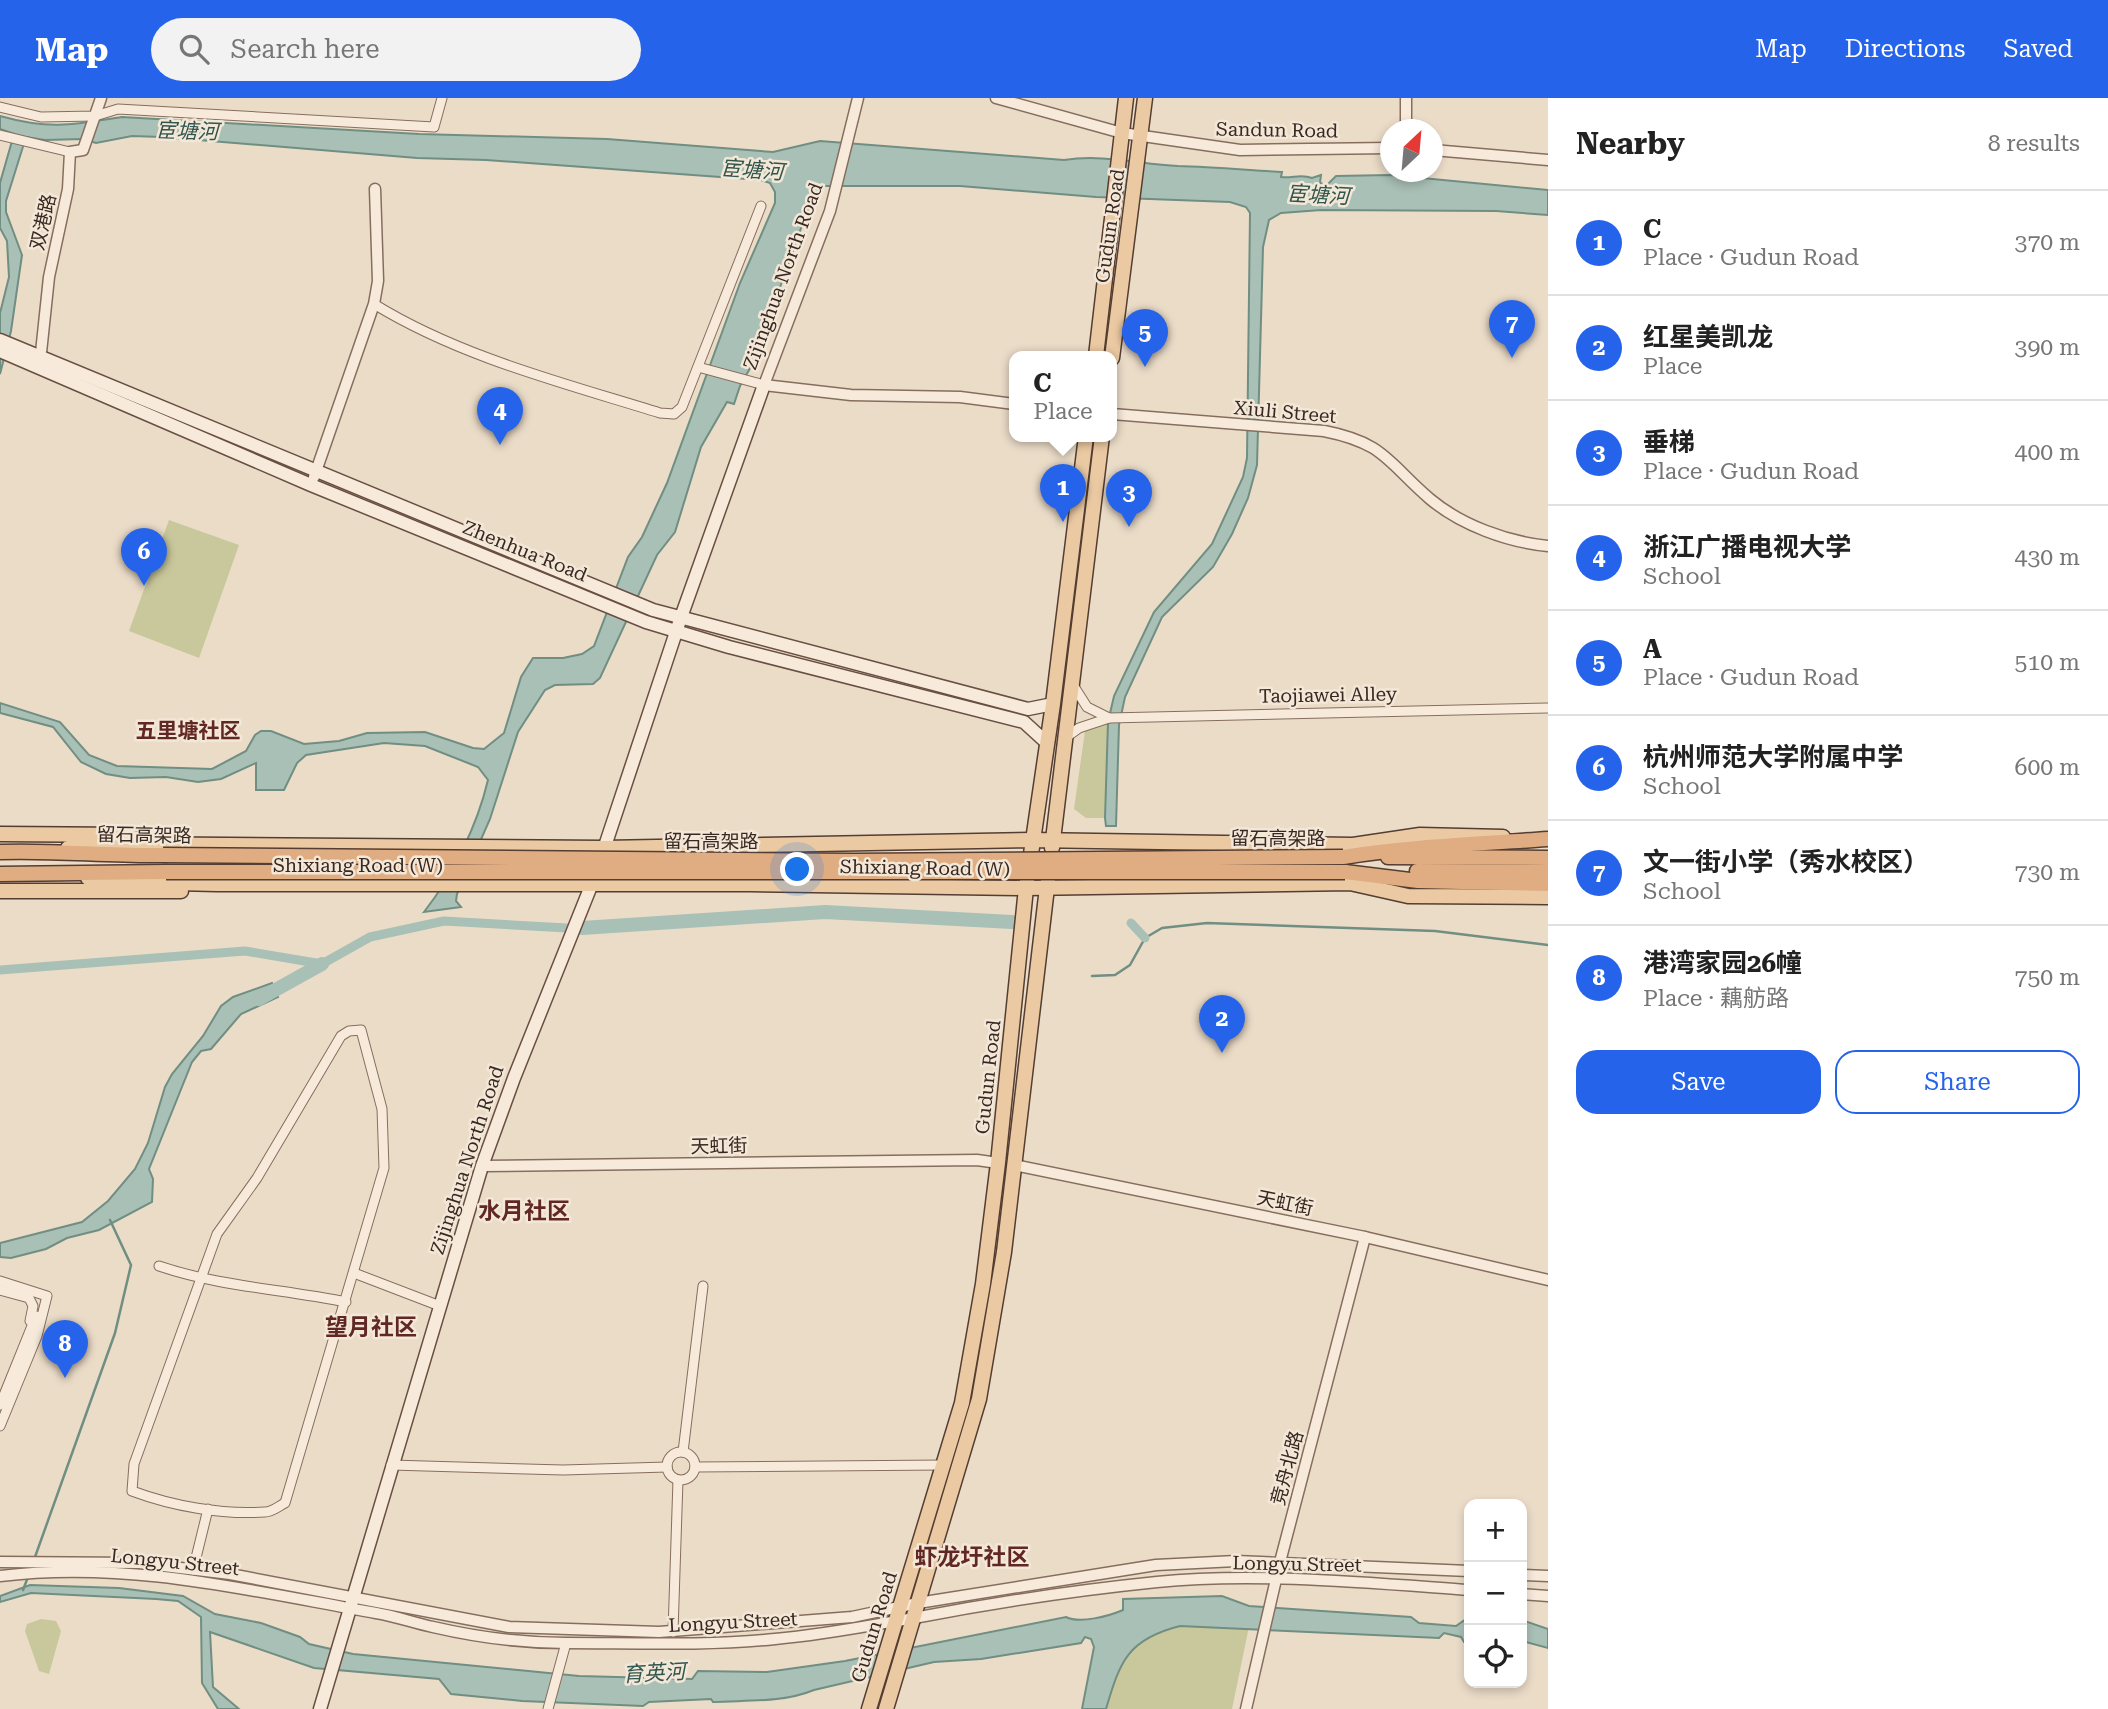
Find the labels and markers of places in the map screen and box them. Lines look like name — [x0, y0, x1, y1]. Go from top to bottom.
pin: 7 — [1489, 300, 1535, 358]
pin: 5 — [1122, 309, 1168, 367]
pin: 4 — [477, 387, 523, 445]
pin: 1 — [1040, 464, 1086, 522]
pin: 3 — [1106, 469, 1152, 527]
pin: 6 — [121, 528, 167, 586]
pin: 2 — [1199, 995, 1245, 1053]
pin: 8 — [42, 1320, 88, 1378]

